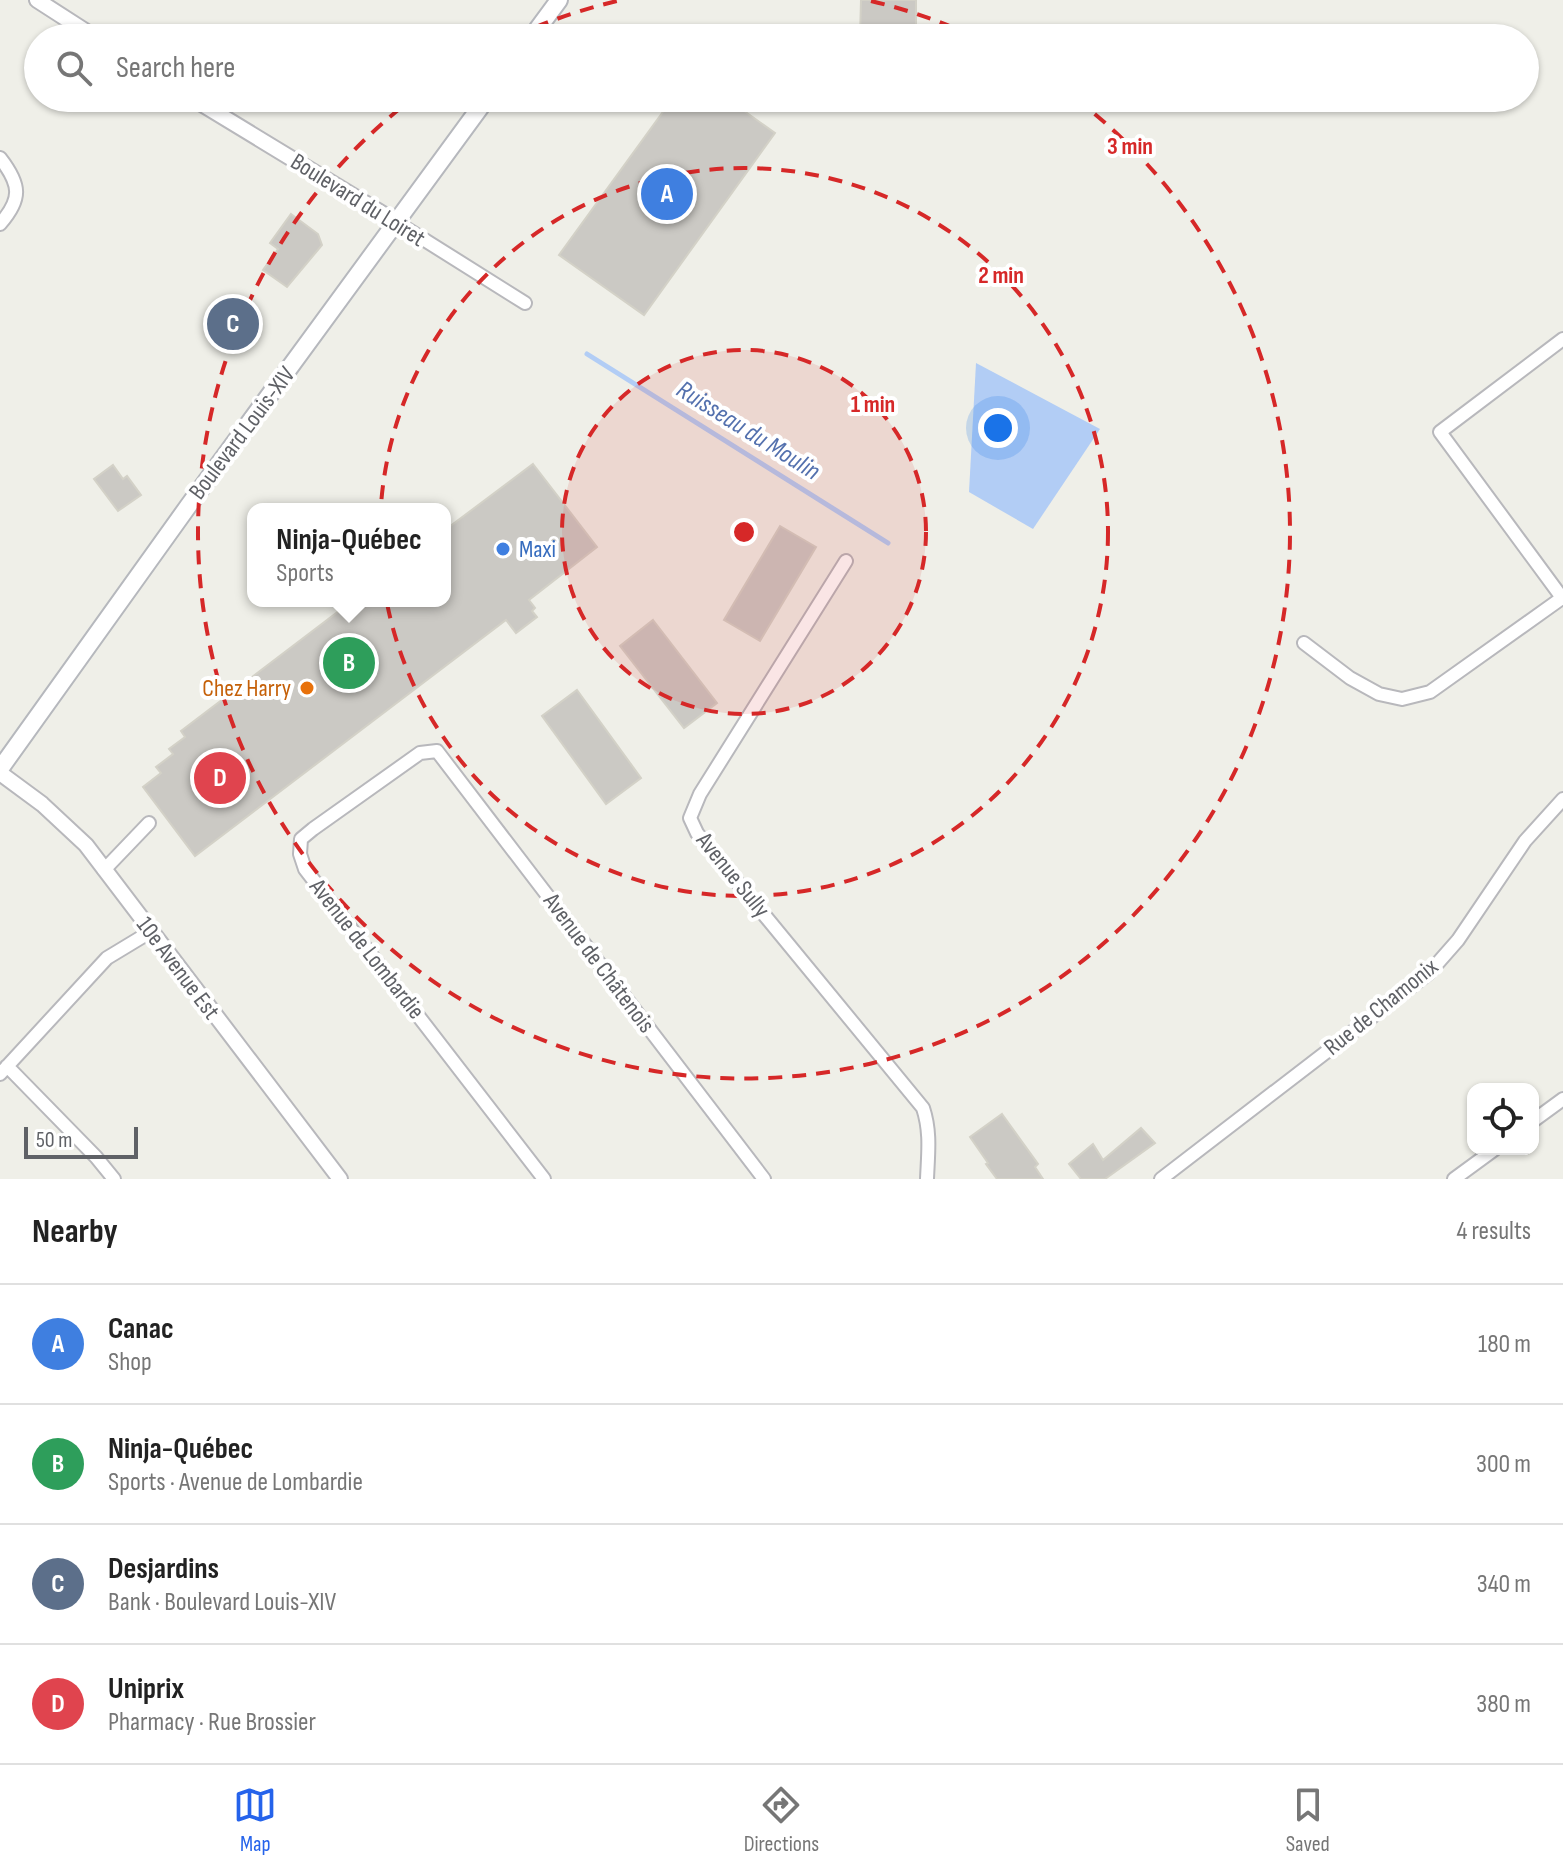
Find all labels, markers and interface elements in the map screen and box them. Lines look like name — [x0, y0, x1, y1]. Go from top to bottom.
search box — [24, 24, 1539, 112]
icon: search — [52, 46, 96, 90]
text: Search here — [116, 50, 235, 86]
text: 3 min — [1107, 132, 1153, 161]
street label: Boulevard du Loiret — [285, 147, 431, 253]
pin: A — [641, 164, 693, 224]
text: 2 min — [978, 261, 1024, 290]
pin: C — [207, 294, 259, 354]
street label: Boulevard Louis-XIV — [183, 361, 301, 505]
water label: Ruisseau du Moulin — [671, 375, 826, 487]
text: 1 min — [851, 390, 895, 419]
your location — [978, 408, 1018, 448]
popup — [247, 503, 451, 607]
centre of rings — [730, 518, 758, 546]
text: Ninja-Québec — [276, 522, 422, 558]
place label: Maxi — [519, 535, 556, 564]
marker: Maxi — [494, 540, 512, 558]
text: Sports — [276, 558, 334, 589]
pin: B — [323, 633, 375, 693]
place label: Chez Harry — [202, 674, 291, 703]
marker: Chez Harry — [298, 679, 316, 697]
pin: D — [194, 748, 246, 808]
street label: Avenue Sully — [689, 826, 776, 923]
street label: Avenue de Lombardie — [303, 872, 431, 1025]
street label: Avenue de Châtenois — [537, 887, 661, 1038]
street label: 10e Avenue Est — [130, 911, 226, 1025]
street label: Rue de Chamonix — [1318, 952, 1444, 1062]
map controls — [1467, 1083, 1539, 1155]
button: locate — [1467, 1083, 1539, 1155]
scale bar — [24, 1123, 138, 1159]
text: 50 m — [36, 1127, 72, 1154]
text: Nearby — [32, 1211, 118, 1252]
text: 4 results — [1456, 1216, 1531, 1247]
text: Canac — [108, 1311, 174, 1347]
text: A — [52, 1329, 64, 1360]
text: 180 m — [1478, 1329, 1531, 1360]
text: Shop — [108, 1347, 152, 1378]
text: Ninja-Québec — [108, 1431, 253, 1467]
text: B — [52, 1449, 64, 1480]
text: 300 m — [1476, 1449, 1531, 1480]
text: Sports · Avenue de Lombardie — [108, 1467, 363, 1498]
text: Desjardins — [108, 1551, 219, 1587]
text: C — [51, 1569, 65, 1600]
text: 340 m — [1477, 1569, 1531, 1600]
text: Bank · Boulevard Louis-XIV — [108, 1587, 336, 1618]
text: Uniprix — [108, 1671, 184, 1707]
text: D — [51, 1689, 65, 1720]
text: 380 m — [1476, 1689, 1531, 1720]
text: Pharmacy · Rue Brossier — [108, 1707, 316, 1738]
tab: Map — [233, 1783, 277, 1858]
tab: Directions — [744, 1783, 819, 1858]
tab: Saved — [1286, 1783, 1330, 1858]

